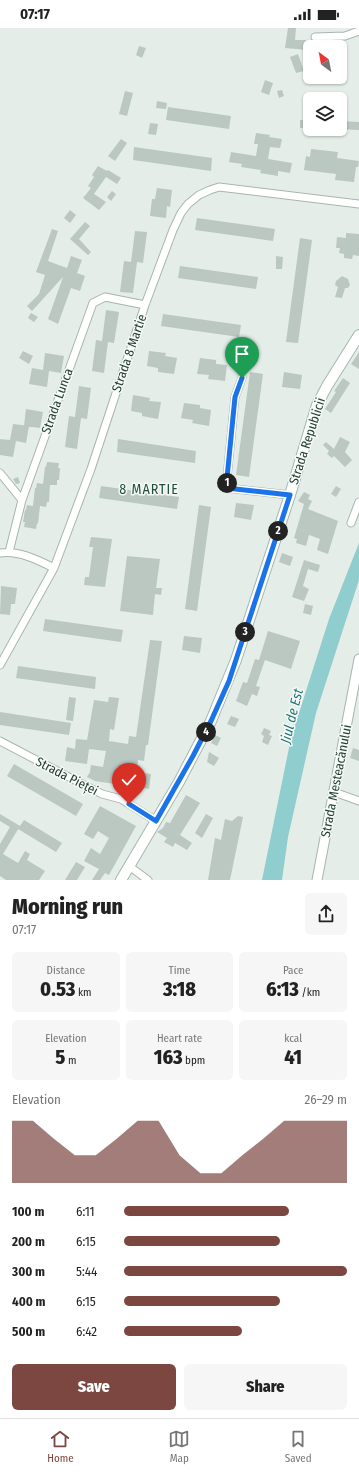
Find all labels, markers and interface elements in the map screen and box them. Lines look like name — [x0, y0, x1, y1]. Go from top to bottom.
text: 07:17 — [20, 5, 50, 23]
north arrow — [303, 40, 347, 84]
map controls — [303, 40, 347, 136]
button: layers — [303, 92, 347, 136]
street label: Strada 8 Martie — [109, 312, 149, 394]
pin — [225, 337, 259, 378]
icon: arrive — [231, 343, 253, 365]
street label: Strada Lunca — [38, 366, 76, 436]
street label: Strada Republicii — [286, 396, 328, 486]
pin: 1 — [217, 473, 237, 493]
text: 1 — [225, 476, 229, 489]
district label: 8 MARTIE — [119, 481, 179, 498]
pin: 2 — [268, 521, 288, 541]
text: 2 — [275, 524, 281, 537]
pin: 3 — [235, 622, 255, 642]
text: 3 — [242, 625, 248, 638]
water label: Jiul de Est — [277, 686, 307, 746]
pin: 4 — [196, 722, 216, 742]
street label: Strada Mesteacănului — [318, 723, 354, 839]
text: 4 — [203, 725, 209, 738]
street label: Strada Pieței — [33, 754, 101, 799]
pin — [112, 763, 146, 804]
icon: check — [118, 769, 140, 791]
text: Morning run — [12, 893, 123, 920]
button: share — [305, 893, 347, 935]
text: 07:17 — [12, 922, 36, 937]
text: Distance — [47, 964, 85, 977]
text: Time — [169, 964, 190, 977]
text: Pace — [283, 964, 303, 977]
text: 0.53 — [40, 977, 75, 1001]
text: 3:18 — [163, 977, 196, 1001]
text: 6:13 — [266, 977, 299, 1001]
text: km — [75, 986, 92, 999]
text: /km — [299, 986, 320, 999]
text: Elevation — [45, 1032, 87, 1045]
text: Heart rate — [157, 1032, 202, 1045]
text: kcal — [284, 1032, 302, 1045]
text: 5 — [55, 1045, 65, 1069]
text: 163 — [154, 1045, 183, 1069]
text: 41 — [284, 1045, 302, 1069]
text: m — [65, 1054, 76, 1067]
text: bpm — [183, 1054, 205, 1067]
text: Elevation — [12, 1092, 61, 1107]
text: 26–29 m — [304, 1092, 347, 1107]
text: 100 m — [12, 1204, 44, 1219]
text: 6:11 — [76, 1204, 95, 1219]
text: 200 m — [12, 1234, 45, 1249]
text: 6:15 — [76, 1234, 96, 1249]
text: 300 m — [12, 1264, 45, 1279]
text: 5:44 — [76, 1264, 97, 1279]
text: 400 m — [12, 1294, 46, 1309]
text: 6:15 — [76, 1294, 96, 1309]
text: 500 m — [12, 1324, 45, 1339]
text: 6:42 — [76, 1324, 97, 1339]
button: Save — [12, 1364, 176, 1410]
button: Share — [184, 1364, 347, 1410]
tab: Home — [47, 1428, 74, 1465]
tab: Map — [168, 1428, 190, 1465]
tab: Saved — [285, 1428, 312, 1465]

